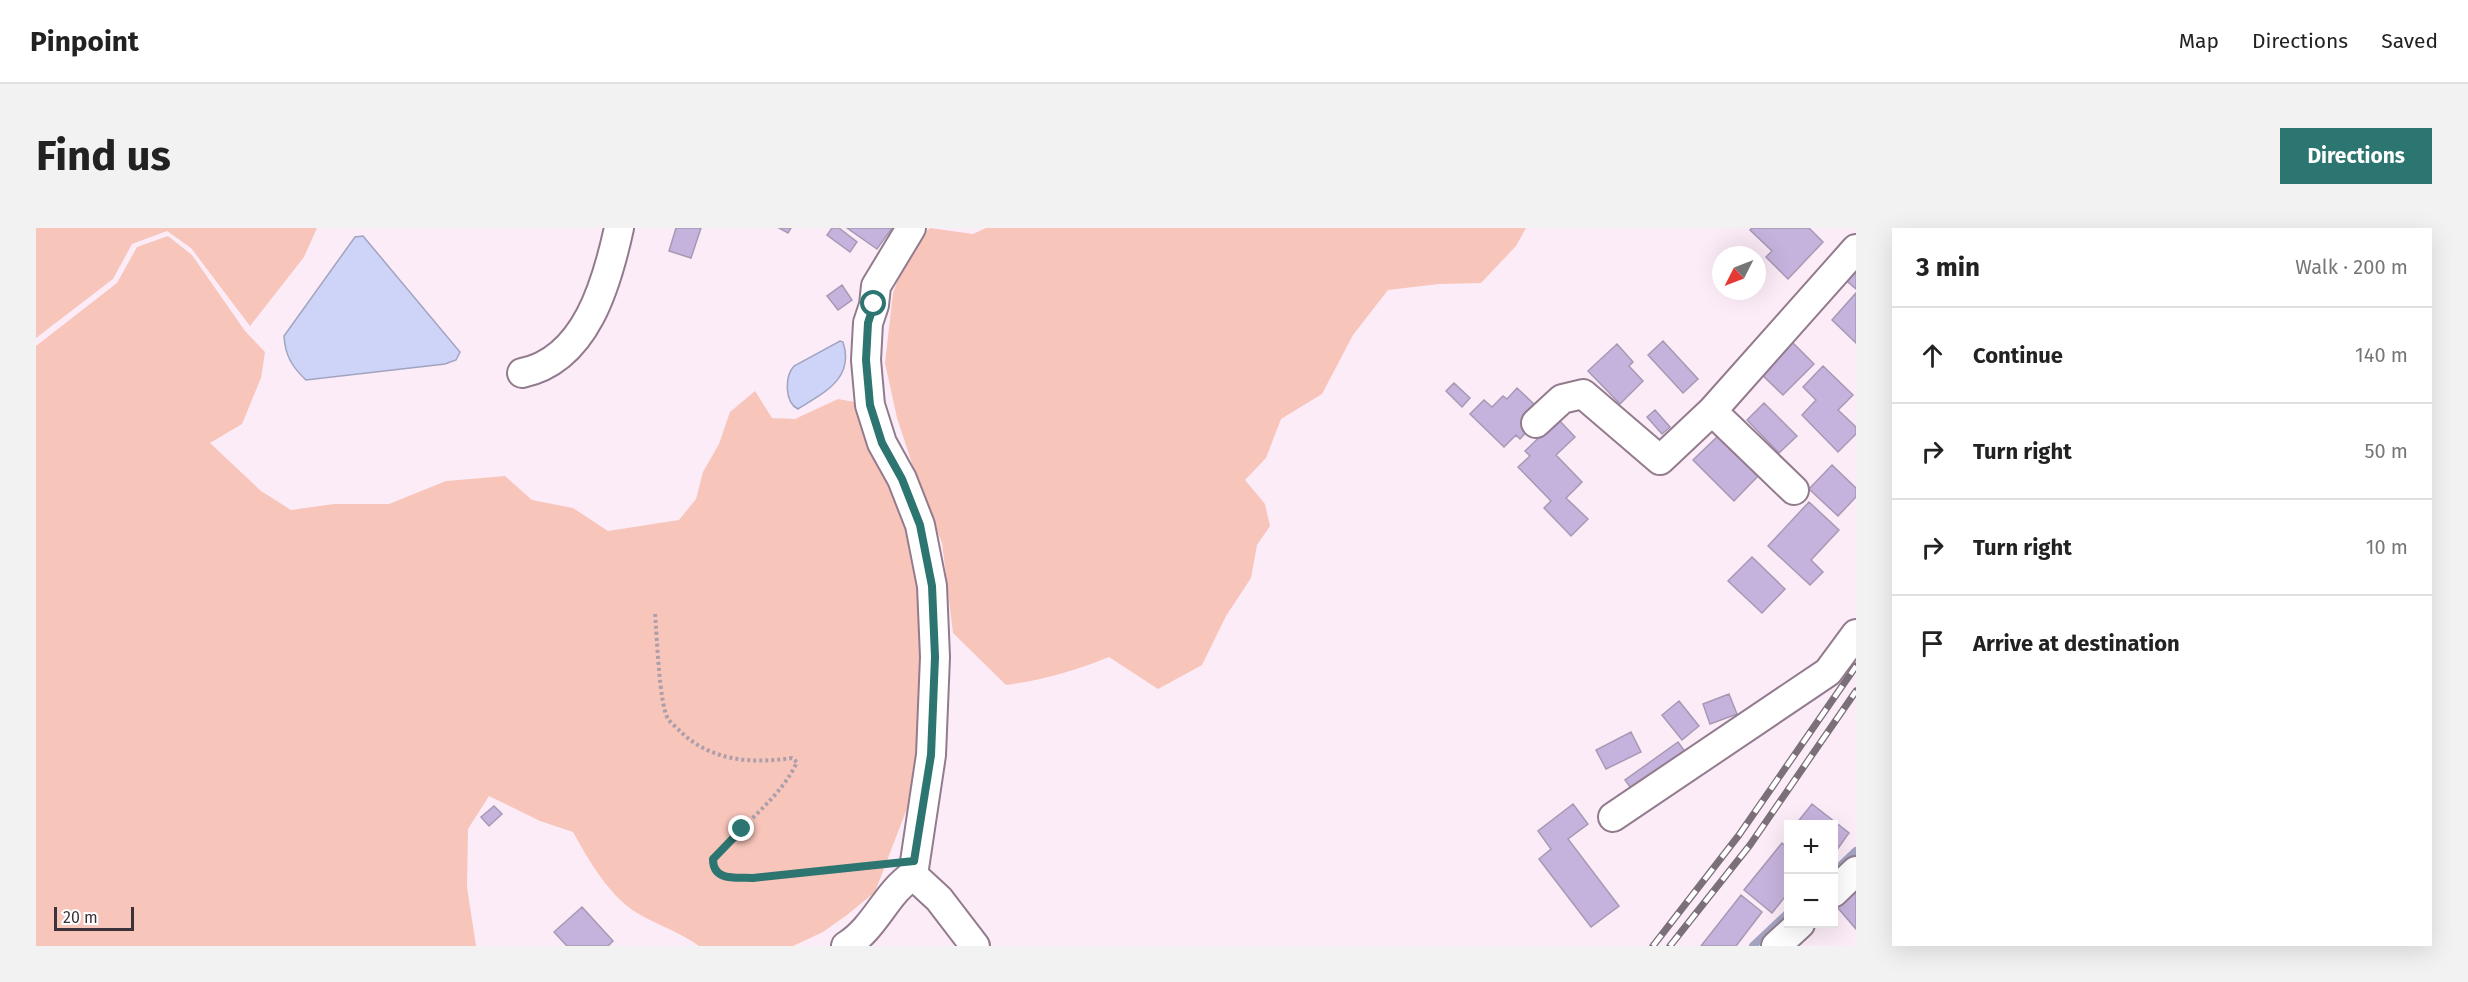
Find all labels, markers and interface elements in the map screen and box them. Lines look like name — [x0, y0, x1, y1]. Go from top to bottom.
text: Pinpoint — [30, 25, 139, 58]
text: Map — [2179, 28, 2219, 54]
text: Directions — [2252, 28, 2348, 54]
text: Saved — [2381, 28, 2438, 54]
button: Directions — [2280, 128, 2432, 184]
text: Find us — [36, 131, 171, 181]
north arrow — [1712, 246, 1766, 300]
text: 3 min — [1916, 252, 1980, 283]
text: Walk · 200 m — [2295, 255, 2408, 279]
route start — [860, 290, 886, 316]
icon: ahead — [1916, 339, 1949, 372]
text: Continue — [1973, 342, 2063, 369]
text: 140 m — [2355, 343, 2408, 367]
icon: right — [1916, 435, 1949, 468]
text: Turn right — [1973, 438, 2072, 465]
text: 50 m — [2364, 439, 2408, 463]
icon: right — [1916, 531, 1949, 564]
text: Turn right — [1973, 534, 2072, 561]
text: 10 m — [2366, 535, 2408, 559]
icon: arrive — [1916, 627, 1949, 660]
text: Arrive at destination — [1973, 630, 2180, 657]
route end — [728, 815, 754, 841]
map controls — [1784, 820, 1838, 928]
button: + — [1784, 820, 1838, 874]
button: − — [1784, 874, 1838, 928]
scale bar — [54, 904, 134, 932]
text: 20 m — [63, 908, 98, 927]

